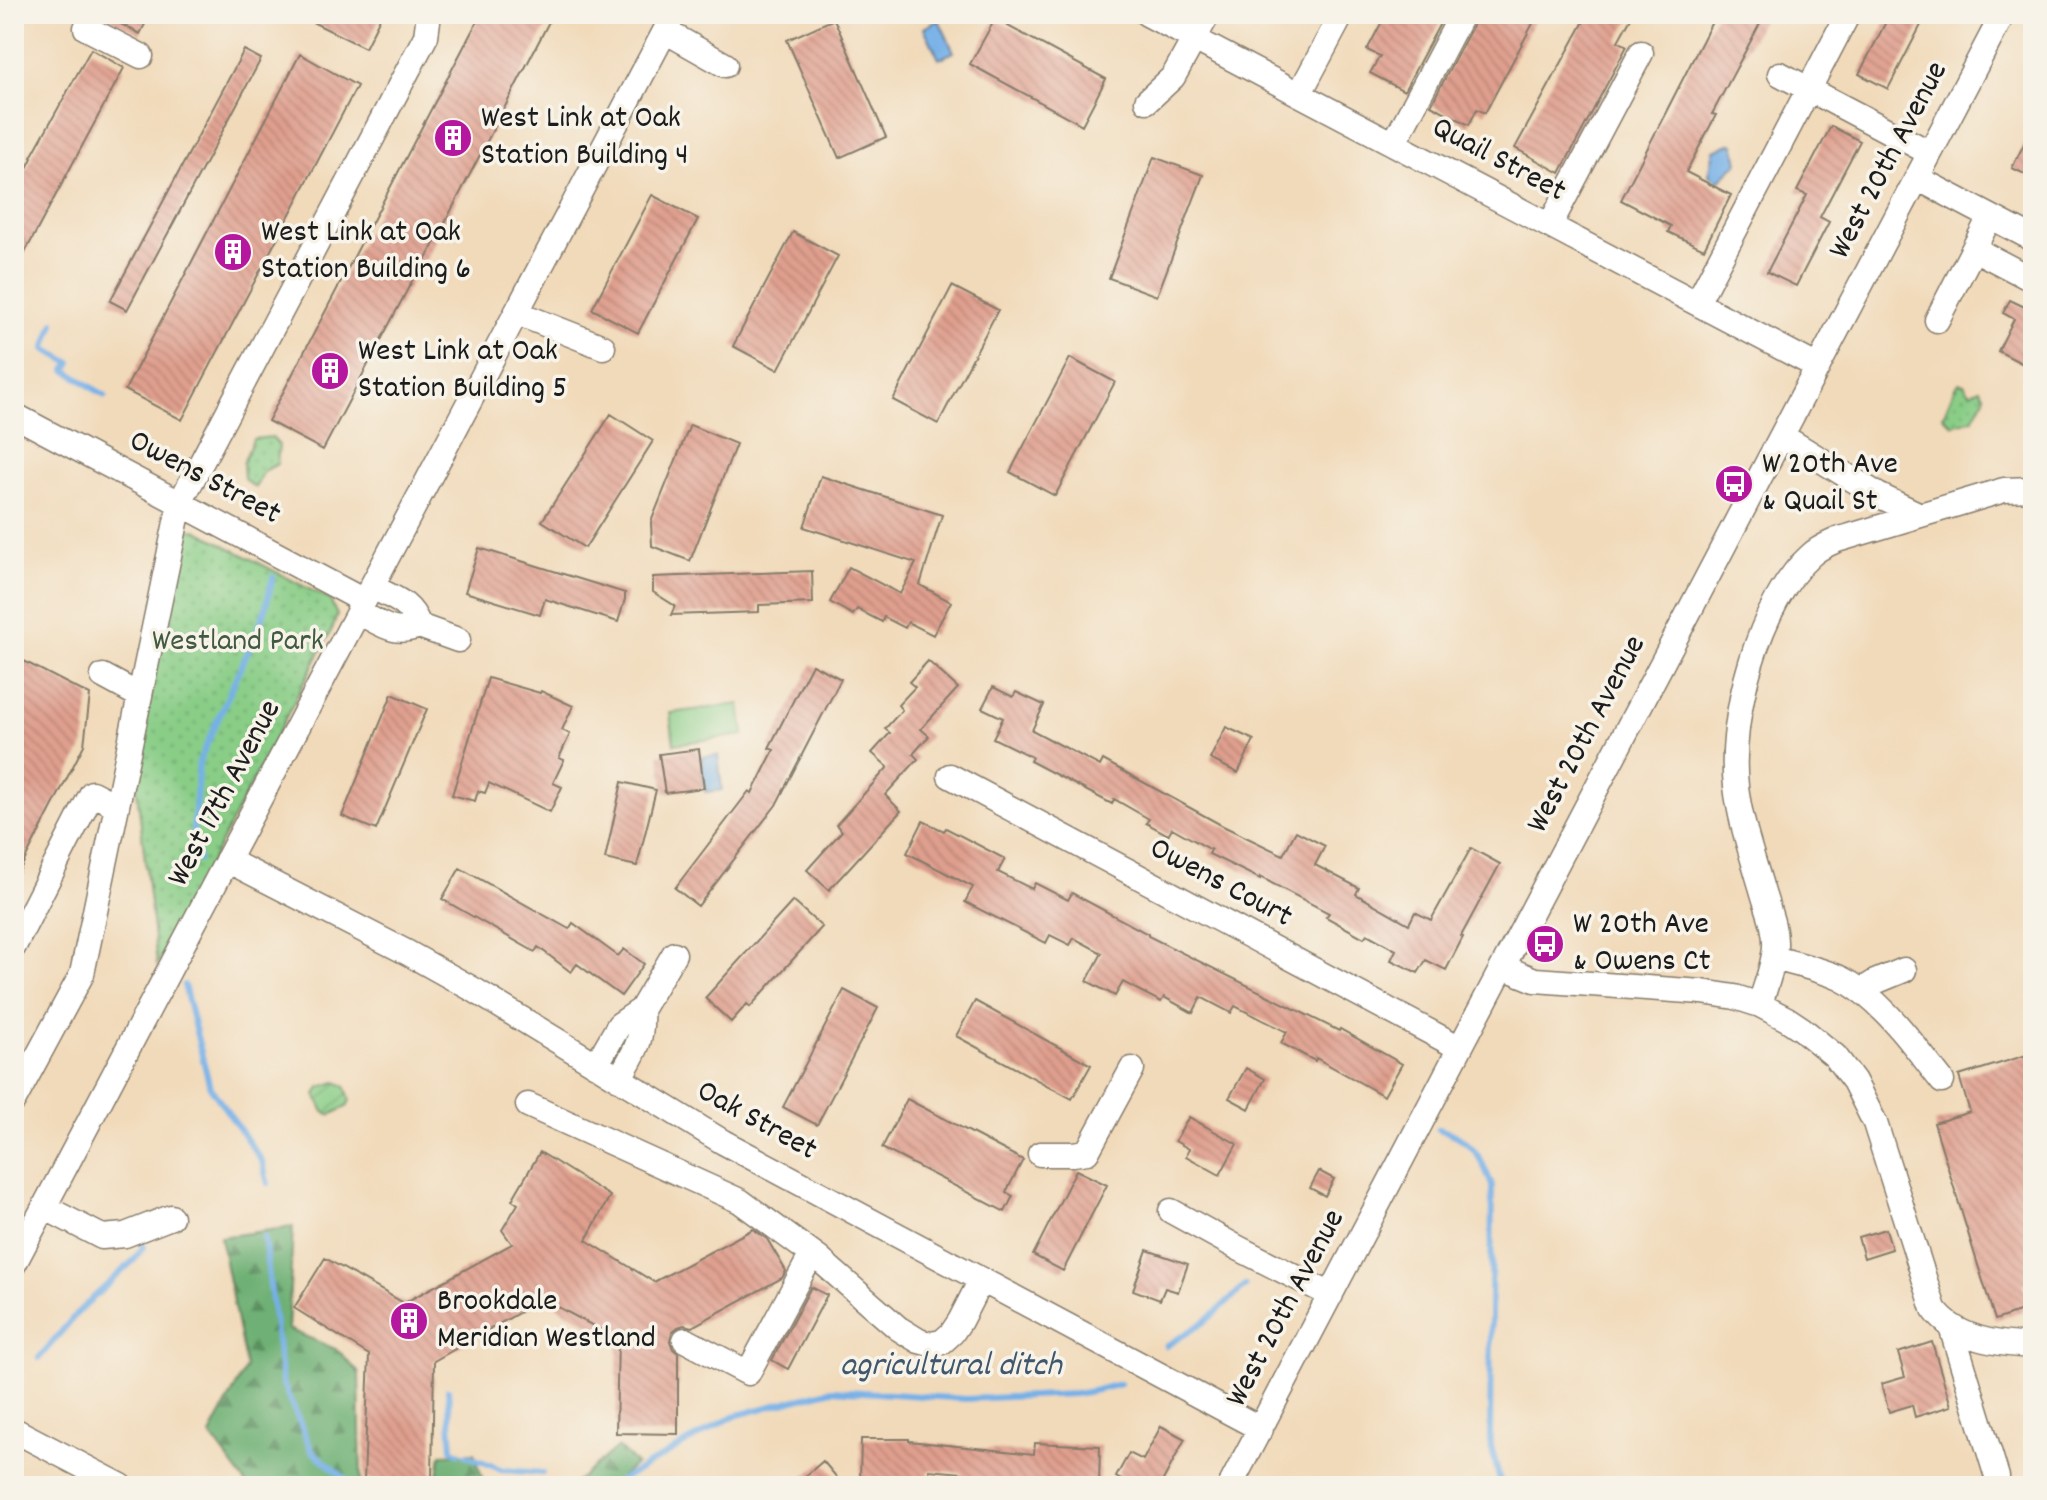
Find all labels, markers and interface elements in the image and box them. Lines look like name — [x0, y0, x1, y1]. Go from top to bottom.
street label: West 20th Avenue — [1819, 54, 1961, 268]
place label: West Link at Oak Station Building 4 — [481, 97, 689, 180]
street label: Quail Street — [1423, 106, 1573, 216]
building icon: West Link at Oak Station Building 4 — [432, 117, 474, 159]
place label: West Link at Oak Station Building 6 — [261, 211, 471, 294]
building icon: West Link at Oak Station Building 6 — [212, 231, 254, 273]
place label: West Link at Oak Station Building 5 — [358, 330, 567, 413]
building icon: West Link at Oak Station Building 5 — [309, 350, 351, 392]
street label: Owens Street — [120, 420, 288, 538]
place label: W 20th Ave & Quail St — [1762, 443, 1898, 526]
bus stop icon: W 20th Ave & Quail St — [1713, 463, 1755, 505]
park label: Westland Park — [152, 620, 324, 666]
street label: West 20th Avenue — [1517, 628, 1659, 842]
street label: West 17th Avenue — [157, 692, 295, 896]
street label: Owens Court — [1140, 827, 1300, 941]
place label: W 20th Ave & Owens Ct — [1573, 903, 1711, 986]
bus stop icon: W 20th Ave & Owens Ct — [1524, 923, 1566, 965]
street label: Oak Street — [687, 1070, 825, 1174]
street label: West 20th Avenue — [1216, 1202, 1358, 1416]
place label: Brookdale Meridian Westland — [437, 1280, 656, 1363]
building icon: Brookdale Meridian Westland — [388, 1300, 430, 1342]
water label: agricultural ditch — [840, 1343, 1063, 1392]

